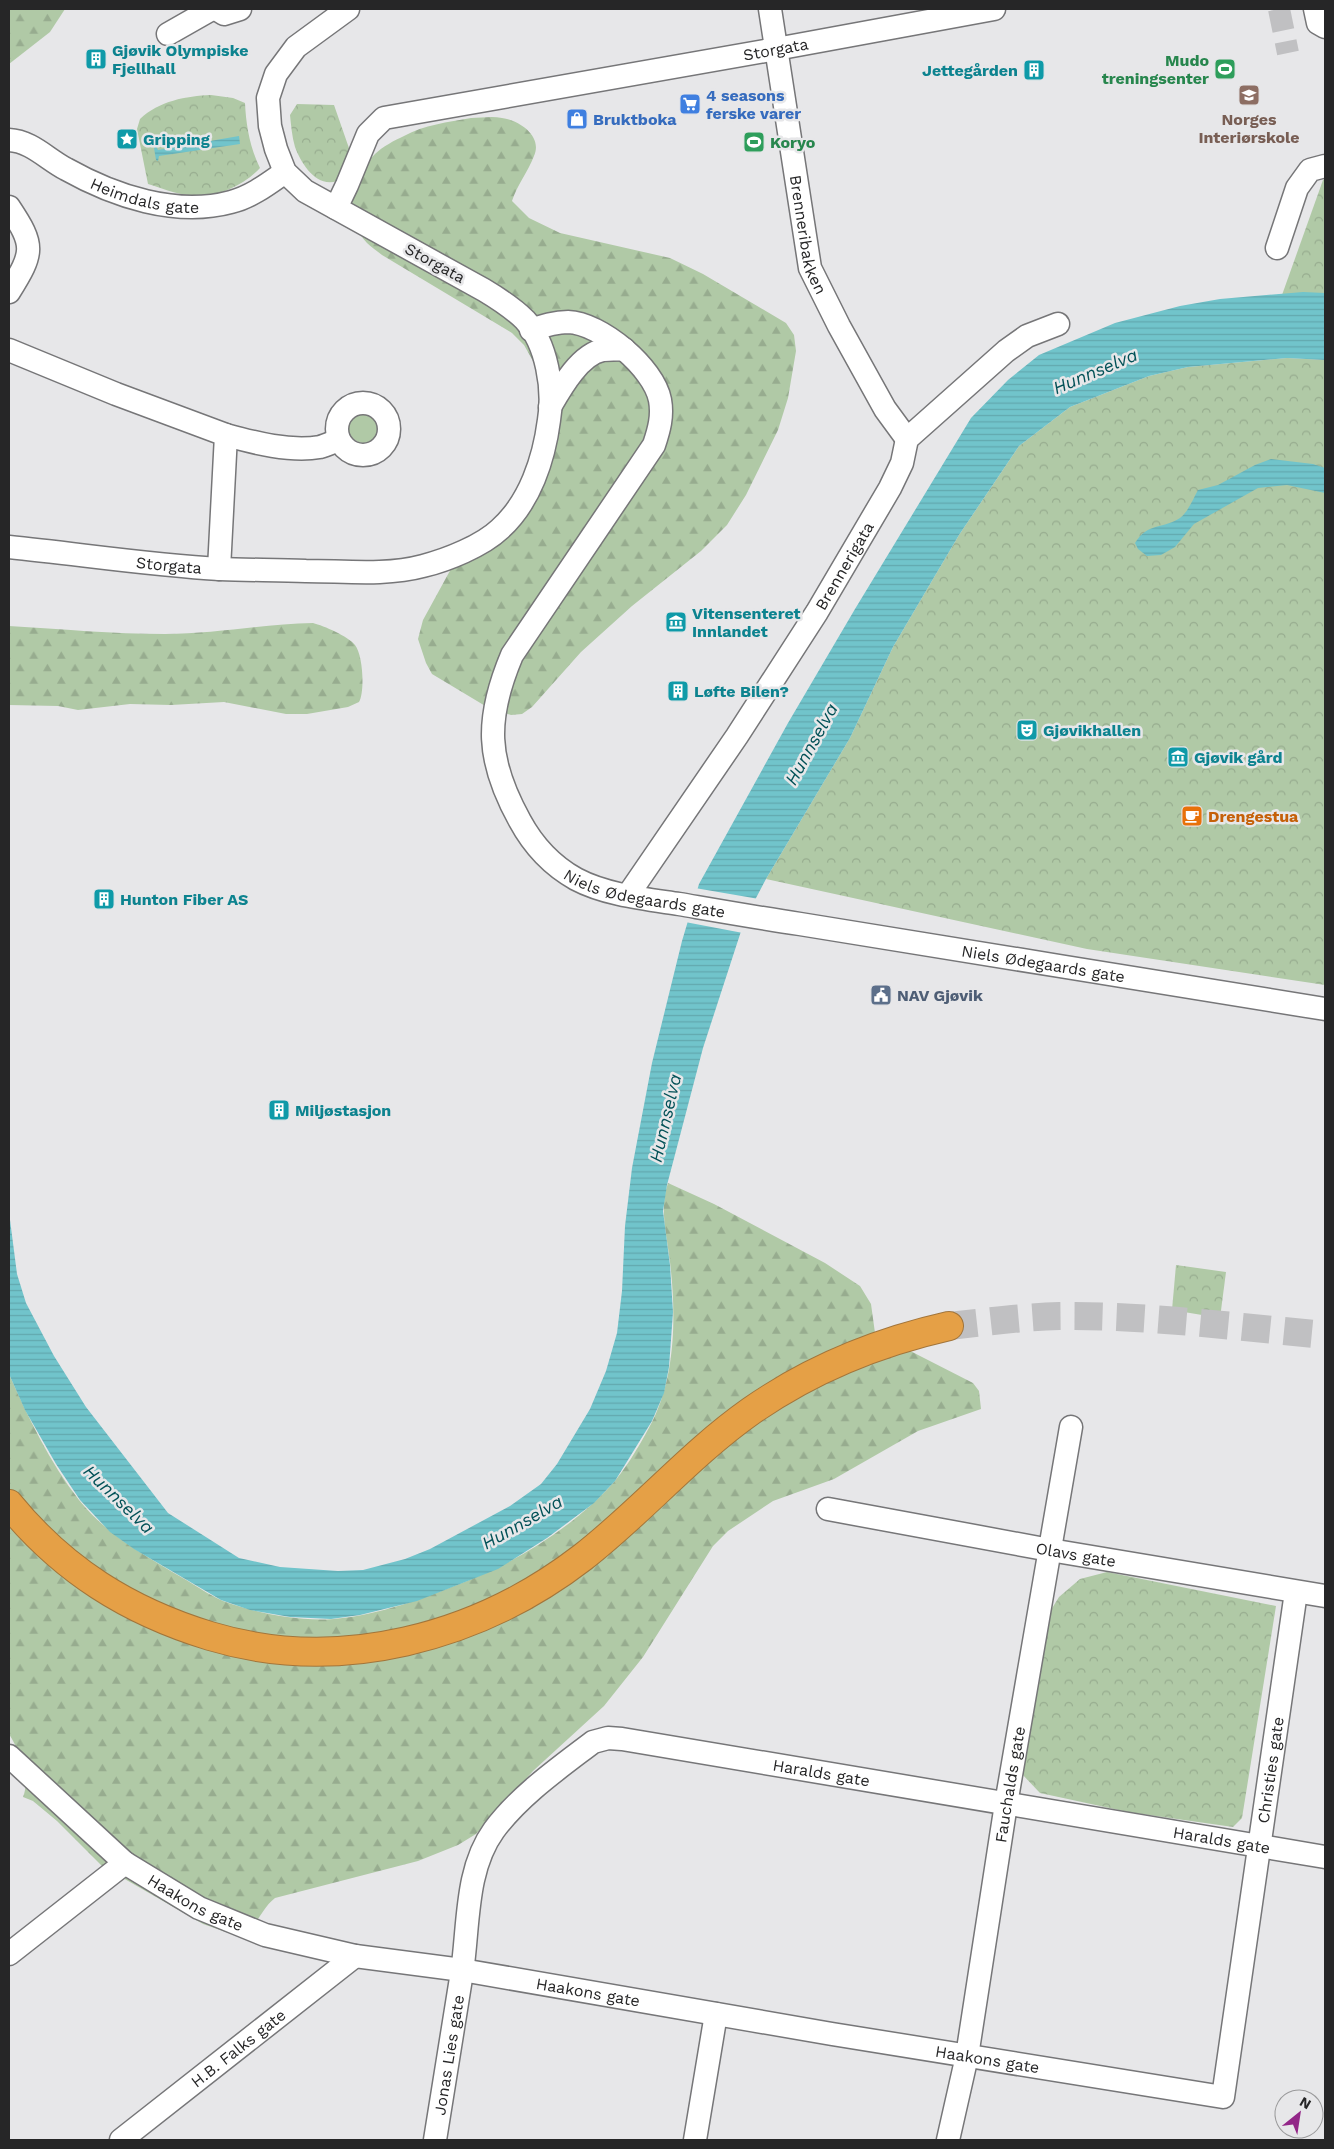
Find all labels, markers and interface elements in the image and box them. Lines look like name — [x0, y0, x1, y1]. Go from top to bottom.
street label: Storgata — [742, 34, 810, 64]
place label: Gjøvik Olympiske Fjellhall — [112, 41, 248, 78]
building icon: Gjøvik Olympiske Fjellhall — [84, 47, 108, 71]
place label: Mudo treningsenter — [1102, 51, 1209, 88]
sports icon: Mudo treningsenter — [1213, 57, 1237, 81]
building icon: Jettegården — [1022, 58, 1046, 82]
place label: Jettegården — [922, 61, 1018, 80]
school or university icon: Norges Interiørskole — [1237, 83, 1261, 107]
place label: 4 seasons ferske varer — [706, 86, 801, 123]
supermarket icon: 4 seasons ferske varer — [678, 92, 702, 116]
shop icon: Bruktboka — [565, 107, 589, 131]
place label: Bruktboka — [593, 110, 677, 129]
place label: Norges Interiørskole — [1198, 110, 1300, 147]
place icon: Gripping — [115, 127, 139, 151]
place label: Gripping — [143, 130, 210, 149]
sports icon: Koryo — [742, 130, 766, 154]
place label: Koryo — [770, 133, 816, 152]
street label: Heimdals gate — [87, 173, 199, 217]
street label: Brenneribakken — [786, 174, 831, 297]
street label: Storgata — [402, 239, 468, 287]
water label: Hunnselva — [1050, 344, 1140, 398]
street label: Brennerigata — [811, 518, 877, 613]
street label: Storgata — [135, 552, 202, 577]
place label: Vitensenteret Innlandet — [692, 604, 801, 641]
museum icon: Vitensenteret Innlandet — [664, 610, 688, 634]
building icon: Løfte Bilen? — [666, 679, 690, 703]
place label: Løfte Bilen? — [694, 682, 789, 701]
water label: Hunnselva — [780, 700, 842, 788]
theatre icon: Gjøvikhallen — [1015, 718, 1039, 742]
place label: Gjøvikhallen — [1043, 721, 1141, 740]
museum icon: Gjøvik gård — [1166, 745, 1190, 769]
place label: Gjøvik gård — [1194, 748, 1283, 767]
cafe icon: Drengestua — [1180, 804, 1204, 828]
place label: Drengestua — [1208, 807, 1299, 826]
street label: Niels Ødegaards gate — [561, 865, 727, 921]
building icon: Hunton Fiber AS — [92, 887, 116, 911]
place label: Hunton Fiber AS — [120, 890, 248, 909]
street label: Niels Ødegaards gate — [960, 941, 1126, 986]
public building icon: NAV Gjøvik — [869, 983, 893, 1007]
place label: NAV Gjøvik — [897, 986, 983, 1005]
water label: Hunnselva — [645, 1072, 685, 1164]
building icon: Miljøstasjon — [267, 1098, 291, 1122]
place label: Miljøstasjon — [295, 1101, 391, 1120]
water label: Hunnselva — [79, 1460, 159, 1538]
water label: Hunnselva — [478, 1490, 566, 1554]
street label: Olavs gate — [1034, 1538, 1117, 1570]
street label: Christies gate — [1253, 1715, 1287, 1825]
street label: Fauchalds gate — [991, 1725, 1029, 1844]
street label: Haralds gate — [771, 1755, 871, 1790]
street label: Haralds gate — [1172, 1822, 1272, 1857]
street label: Haakons gate — [144, 1870, 246, 1935]
street label: Haakons gate — [535, 1973, 642, 2010]
street label: Jonas Lies gate — [430, 1994, 468, 2117]
street label: H.B. Falks gate — [187, 2005, 289, 2091]
street label: Haakons gate — [934, 2041, 1041, 2077]
north arrow — [1274, 2089, 1324, 2139]
text: N — [1297, 2093, 1314, 2112]

